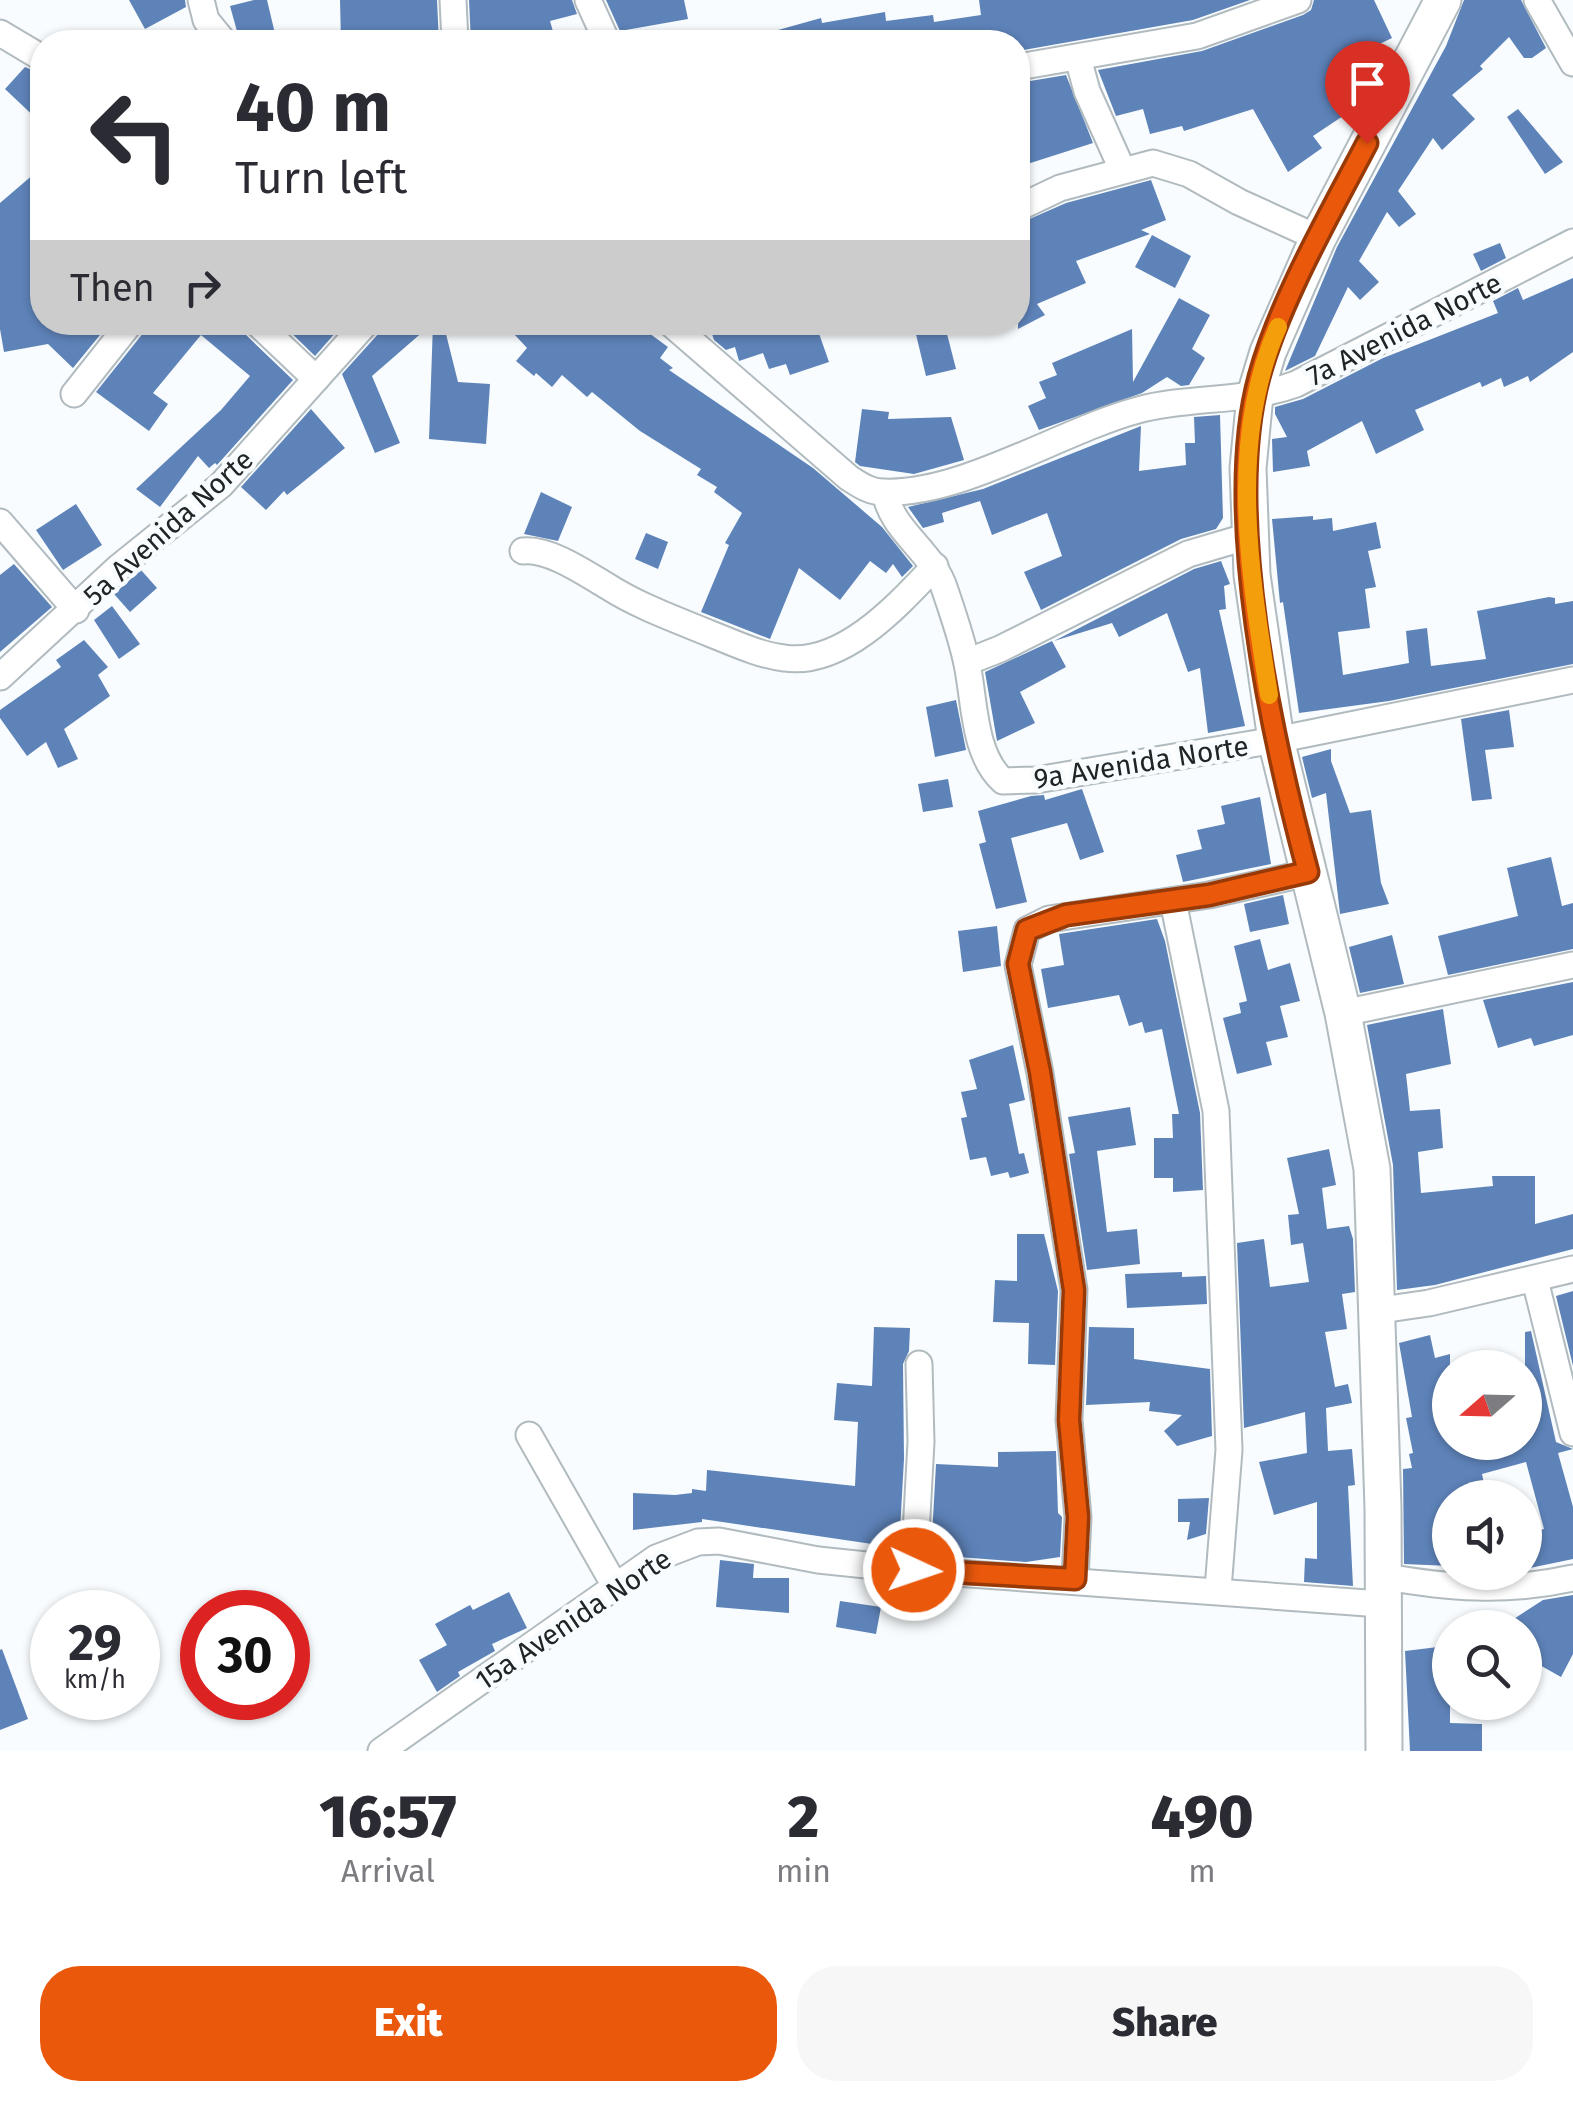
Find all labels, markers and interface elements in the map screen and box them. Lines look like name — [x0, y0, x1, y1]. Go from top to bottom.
pin — [1325, 41, 1410, 144]
icon: arrive — [1340, 56, 1395, 111]
text: 40 m — [235, 66, 391, 150]
icon: left — [70, 70, 200, 200]
text: Turn left — [235, 151, 407, 205]
icon: right — [175, 260, 230, 315]
text: Then — [70, 265, 155, 311]
street label: 7a Avenida Norte — [1301, 266, 1507, 393]
street label: 5a Avenida Norte — [77, 443, 260, 612]
street label: 9a Avenida Norte — [1031, 729, 1251, 796]
north arrow — [1432, 1350, 1542, 1460]
map controls — [1432, 1350, 1542, 1720]
button: sound — [1432, 1480, 1542, 1590]
position arrow — [862, 1518, 966, 1622]
street label: 15a Avenida Norte — [469, 1542, 677, 1697]
speed limit sign: 30 — [180, 1590, 310, 1720]
button: search — [1432, 1610, 1542, 1720]
text: 29 — [68, 1613, 122, 1673]
text: km/h — [64, 1665, 126, 1695]
text: 16:57 — [319, 1781, 457, 1853]
text: 2 — [788, 1781, 819, 1853]
text: 490 — [1150, 1781, 1254, 1853]
text: Arrival — [341, 1852, 435, 1890]
text: min — [776, 1852, 831, 1890]
text: m — [1188, 1852, 1216, 1890]
button: Exit — [40, 1966, 777, 2081]
button: Share — [797, 1966, 1533, 2081]

